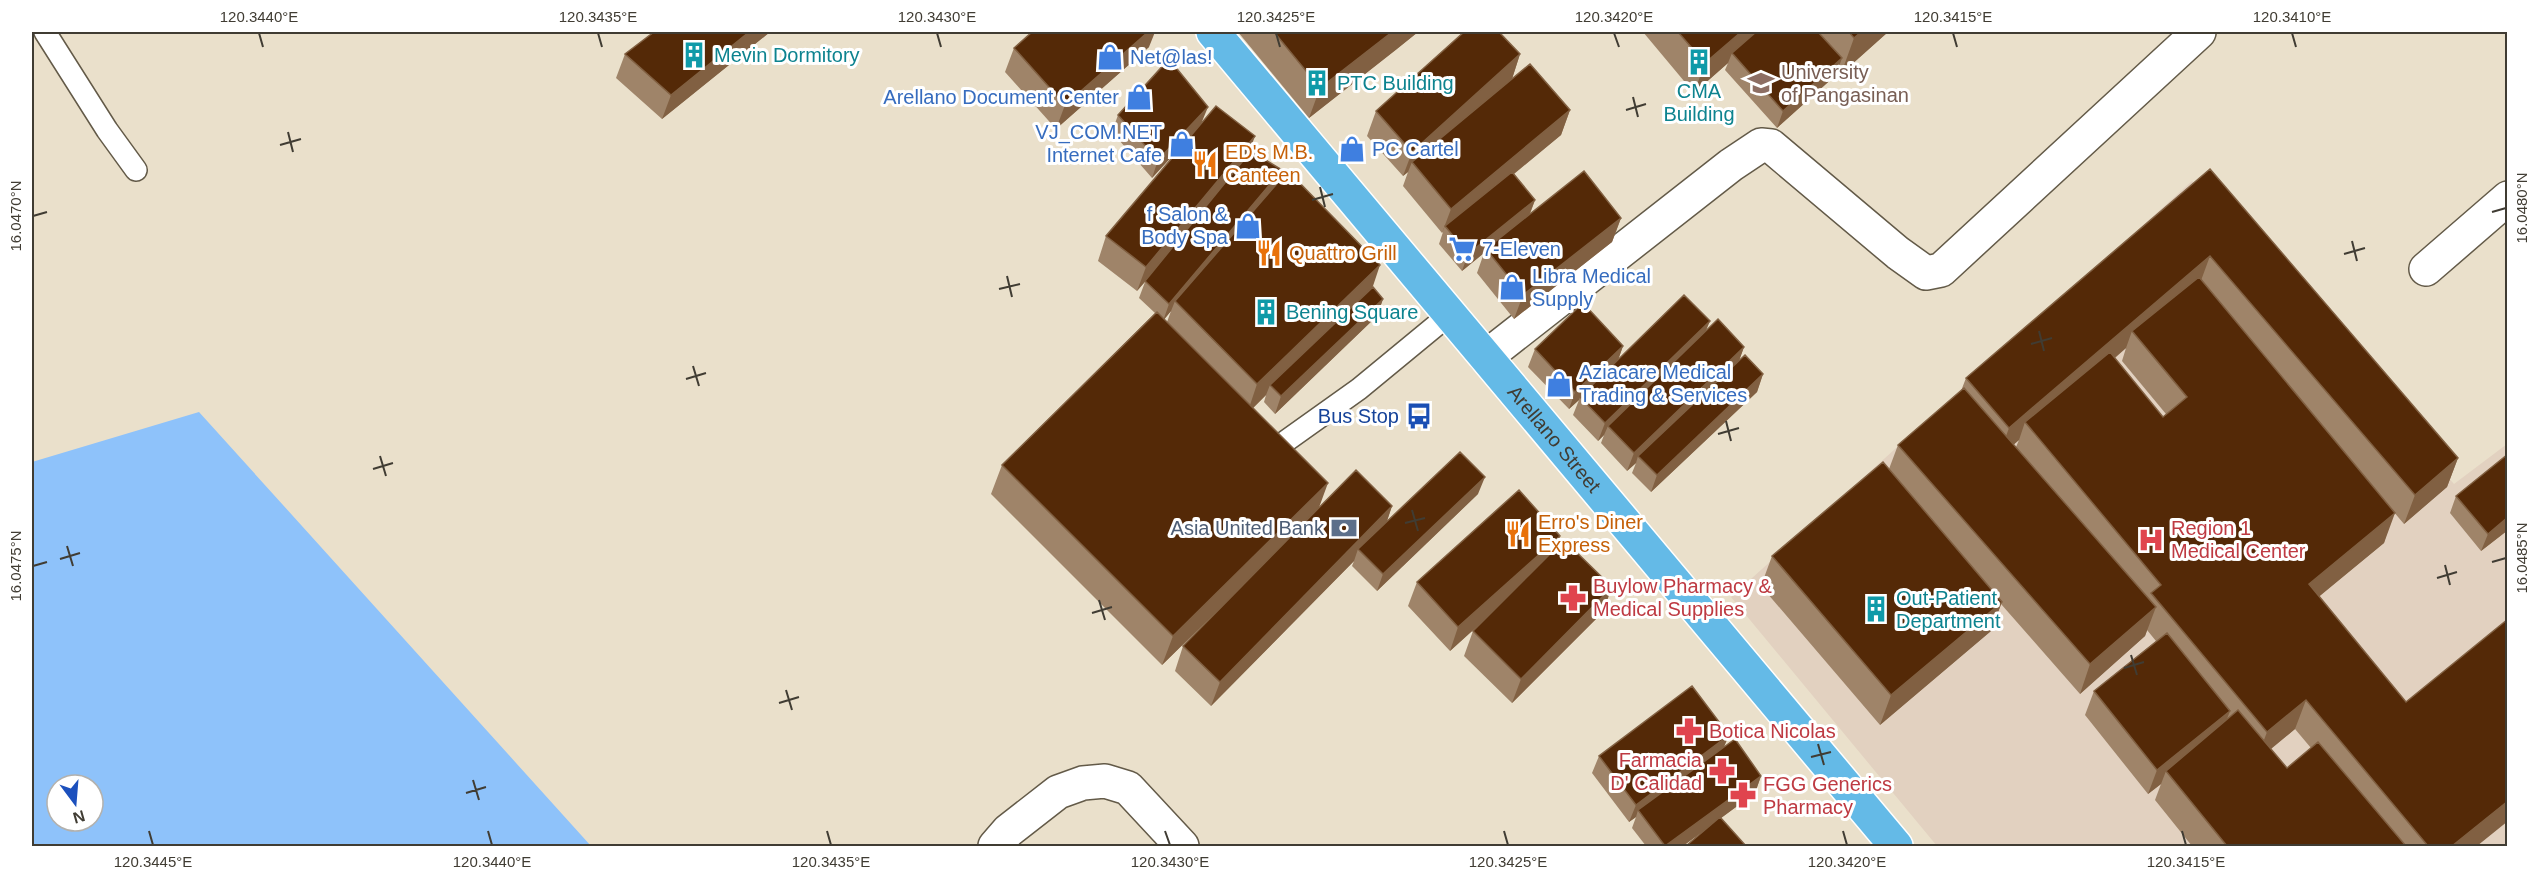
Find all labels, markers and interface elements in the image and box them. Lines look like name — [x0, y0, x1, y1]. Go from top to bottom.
text: 120.3440°E — [220, 8, 298, 25]
text: 120.3435°E — [559, 8, 637, 25]
text: 120.3430°E — [898, 8, 976, 25]
text: 120.3425°E — [1237, 8, 1315, 25]
text: 120.3420°E — [1575, 8, 1653, 25]
text: 120.3415°E — [1914, 8, 1992, 25]
text: 120.3410°E — [2253, 8, 2331, 25]
building icon: Mevin Dormitory — [679, 40, 709, 70]
shop icon: Net@las! — [1095, 42, 1125, 72]
place label: Mevin Dormitory — [714, 44, 860, 66]
place label: Net@las! — [1130, 46, 1213, 68]
building icon: CMA Building — [1684, 47, 1714, 77]
place label: University of Pangasinan — [1781, 61, 1909, 106]
building icon: PTC Building — [1302, 68, 1332, 98]
school or university icon: University of Pangasinan — [1746, 68, 1776, 98]
place label: PTC Building — [1337, 72, 1454, 94]
place label: CMA Building — [1663, 80, 1735, 125]
shop icon: Arellano Document Center — [1124, 82, 1154, 112]
place label: Arellano Document Center — [883, 86, 1119, 108]
place label: VJ_COM.NET Internet Cafe — [1035, 121, 1162, 166]
shop icon: VJ_COM.NET Internet Cafe — [1167, 129, 1197, 159]
shop icon: PC Cartel — [1337, 134, 1367, 164]
place label: PC Cartel — [1372, 138, 1459, 160]
place label: ED's M.B. Canteen — [1225, 141, 1313, 186]
restaurant icon: ED's M.B. Canteen — [1190, 149, 1220, 179]
text: 16.0480°N — [2513, 172, 2530, 244]
text: 16.0470°N — [7, 180, 24, 252]
place label: f Salon & Body Spa — [1141, 203, 1229, 248]
shop icon: f Salon & Body Spa — [1233, 211, 1263, 241]
supermarket icon: 7-Eleven — [1447, 234, 1477, 264]
restaurant icon: Quattro Grill — [1254, 238, 1284, 268]
place label: 7-Eleven — [1482, 238, 1561, 260]
place label: Quattro Grill — [1289, 242, 1397, 264]
place label: Libra Medical Supply — [1532, 265, 1651, 310]
shop icon: Libra Medical Supply — [1497, 272, 1527, 302]
building icon: Bening Square — [1251, 297, 1281, 327]
place label: Bening Square — [1286, 301, 1418, 323]
place label: Aziacare Medical Trading & Services — [1579, 361, 1747, 406]
shop icon: Aziacare Medical Trading & Services — [1544, 369, 1574, 399]
street label: Arellano Street — [1503, 381, 1606, 497]
bus stop icon: Bus Stop — [1404, 401, 1434, 431]
place label: Bus Stop — [1318, 405, 1399, 427]
place label: Erro's Diner Express — [1538, 511, 1643, 556]
bank icon: Asia United Bank — [1329, 513, 1359, 543]
place label: Asia United Bank — [1171, 517, 1325, 539]
place label: Region 1 Medical Center — [2171, 517, 2306, 562]
restaurant icon: Erro's Diner Express — [1503, 519, 1533, 549]
text: 16.0485°N — [2513, 522, 2530, 594]
hospital icon: Region 1 Medical Center — [2136, 525, 2166, 555]
text: 16.0475°N — [7, 530, 24, 602]
place label: Buylow Pharmacy & Medical Supplies — [1593, 575, 1773, 620]
pharmacy icon: Buylow Pharmacy & Medical Supplies — [1558, 583, 1588, 613]
place label: Out-Patient Department — [1896, 587, 2001, 632]
building icon: Out-Patient Department — [1861, 594, 1891, 624]
pharmacy icon: Botica Nicolas — [1674, 716, 1704, 746]
place label: Botica Nicolas — [1709, 720, 1836, 742]
place label: Farmacia D' Calidad — [1610, 749, 1703, 794]
pharmacy icon: Farmacia D' Calidad — [1707, 756, 1737, 786]
north arrow — [45, 773, 105, 833]
place label: FGG Generics Pharmacy — [1763, 773, 1892, 818]
pharmacy icon: FGG Generics Pharmacy — [1728, 780, 1758, 810]
text: N — [71, 807, 87, 827]
text: 120.3445°E — [114, 853, 192, 870]
text: 120.3440°E — [453, 853, 531, 870]
text: 120.3435°E — [792, 853, 870, 870]
text: 120.3430°E — [1131, 853, 1209, 870]
text: 120.3425°E — [1469, 853, 1547, 870]
text: 120.3420°E — [1808, 853, 1886, 870]
text: 120.3415°E — [2147, 853, 2225, 870]

